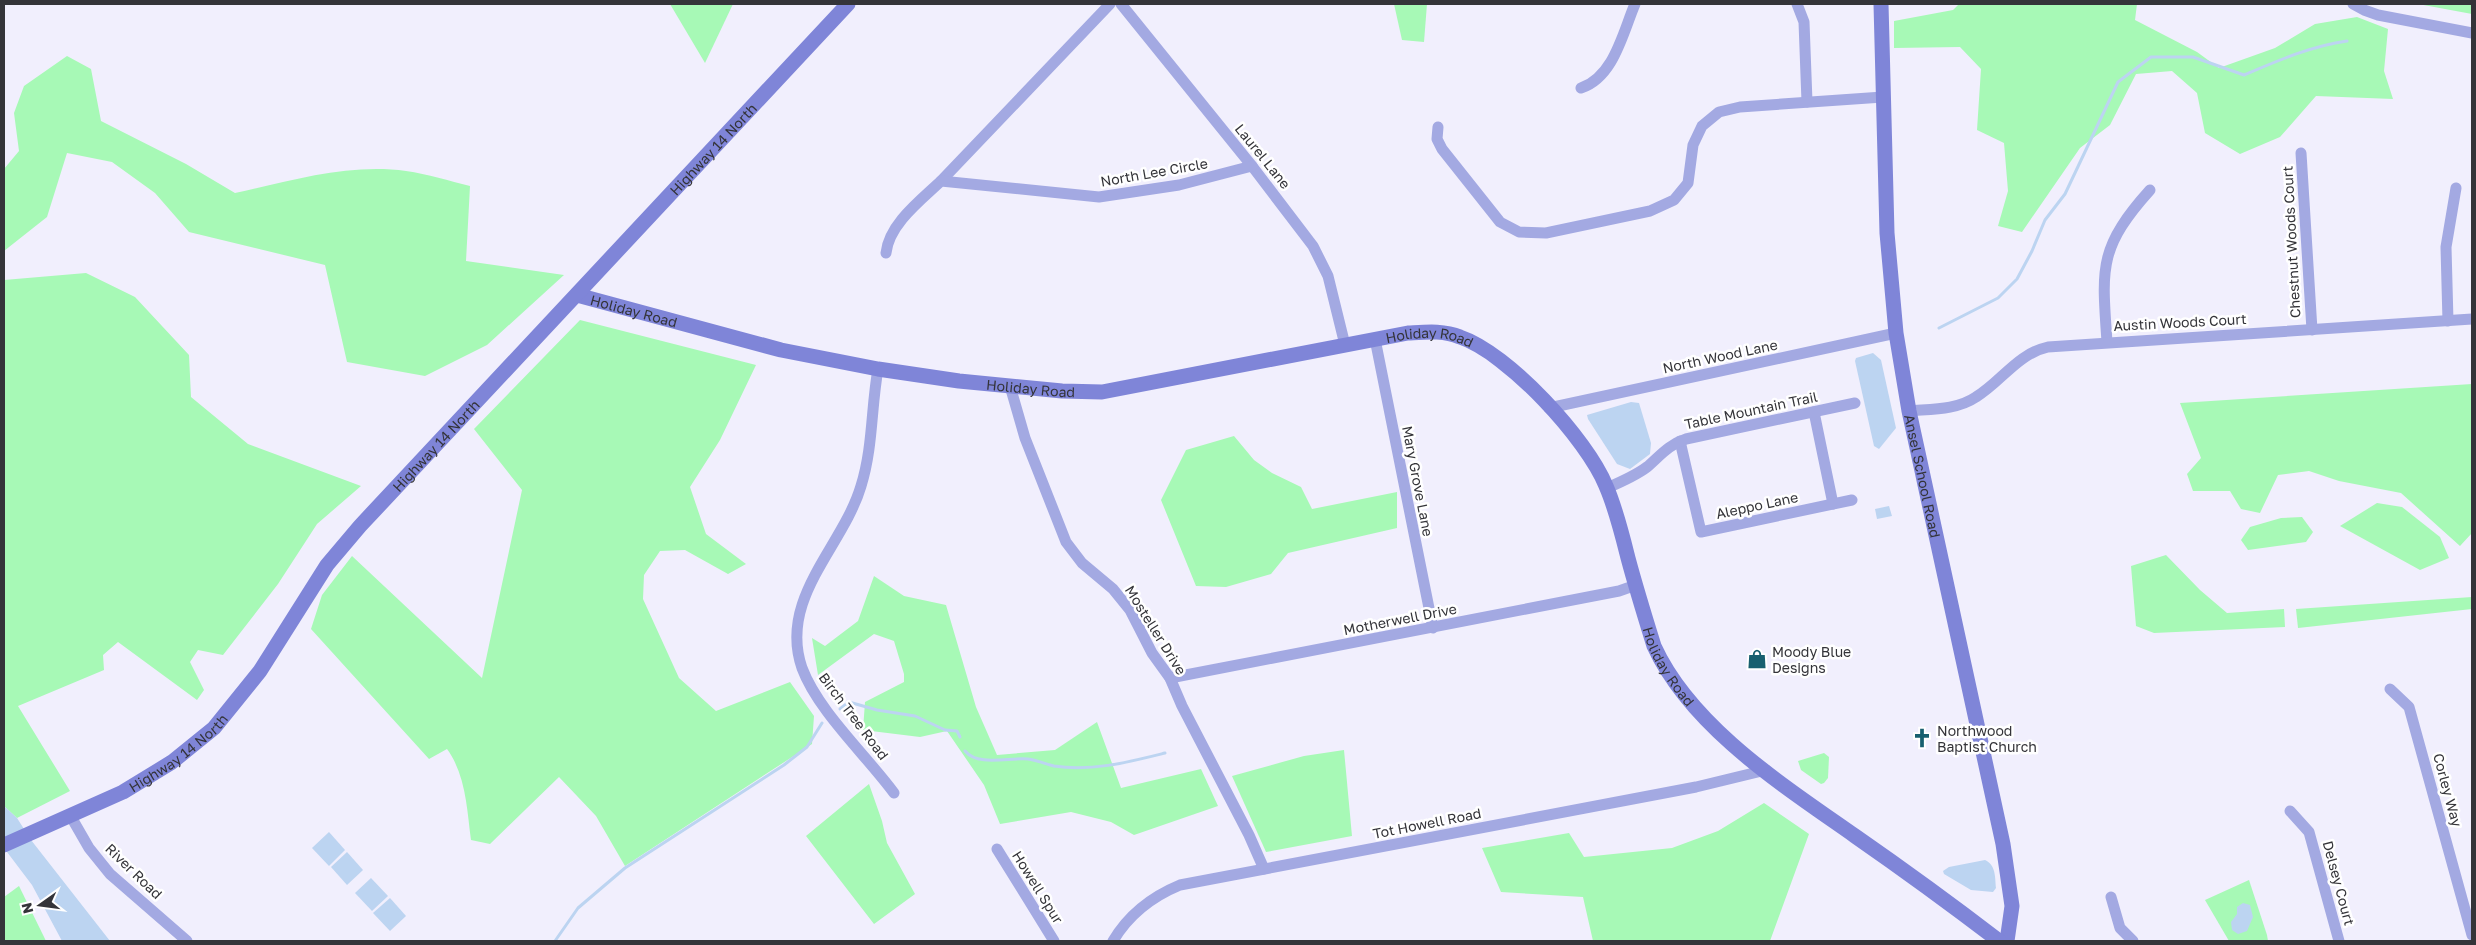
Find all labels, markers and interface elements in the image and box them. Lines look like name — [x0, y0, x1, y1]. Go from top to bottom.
street label: Highway 14 North — [666, 99, 760, 198]
street label: Laurel Lane — [1232, 120, 1294, 192]
street label: North Lee Circle — [1099, 154, 1209, 190]
street label: Chestnut Woods Court — [2279, 165, 2303, 319]
street label: Holiday Road — [589, 291, 679, 330]
street label: Austin Woods Court — [2113, 310, 2247, 334]
street label: Holiday Road — [1384, 323, 1476, 350]
street label: North Wood Lane — [1661, 336, 1779, 376]
street label: Holiday Road — [985, 375, 1075, 400]
street label: Table Mountain Trail — [1683, 388, 1819, 432]
street label: Highway 14 North — [388, 396, 482, 495]
street label: Ansel School Road — [1901, 413, 1945, 539]
street label: Mary Grove Lane — [1399, 424, 1437, 538]
street label: Aleppo Lane — [1714, 488, 1800, 522]
street label: Mosteller Drive — [1122, 582, 1190, 678]
street label: Motherwell Drive — [1342, 600, 1458, 638]
street label: Holiday Road — [1640, 625, 1698, 709]
place label: Moody Blue Designs — [1772, 643, 1851, 676]
shop icon: Moody Blue Designs — [1746, 648, 1768, 670]
street label: Birch Tree Road — [816, 669, 892, 763]
street label: Highway 14 North — [125, 710, 231, 795]
place label: Northwood Baptist Church — [1937, 722, 2037, 755]
church icon: Northwood Baptist Church — [1911, 727, 1933, 749]
street label: Corley Way — [2430, 751, 2466, 829]
street label: Tot Howell Road — [1371, 804, 1483, 842]
street label: Delsey Court — [2320, 839, 2358, 927]
street label: River Road — [102, 840, 166, 902]
street label: Howell Spur — [1009, 848, 1067, 927]
north arrow — [15, 880, 65, 930]
text: N — [17, 901, 36, 915]

